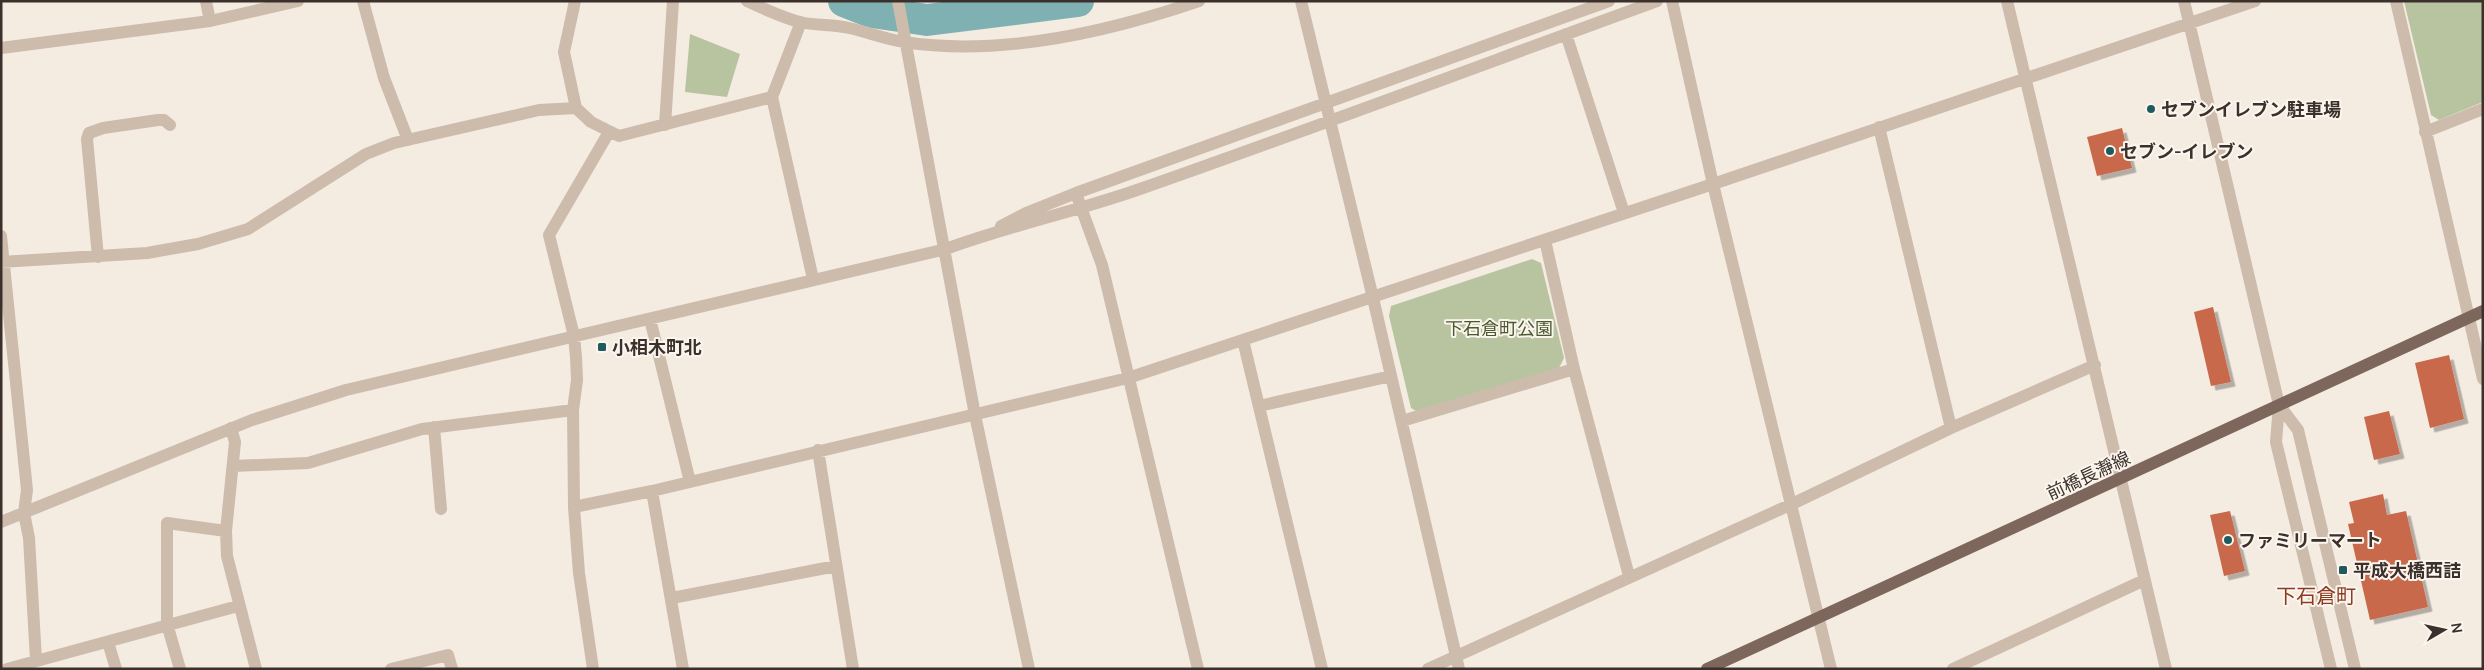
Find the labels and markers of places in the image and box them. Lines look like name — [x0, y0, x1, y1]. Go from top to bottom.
place label: セブンイレブン駐車場 — [2161, 97, 2341, 121]
marker: セブンイレブン駐車場 — [2145, 103, 2157, 115]
place label: セブン-イレブン — [2120, 139, 2254, 163]
marker: セブン-イレブン — [2104, 145, 2116, 157]
place label: 小相木町北 — [612, 335, 702, 359]
marker: 小相木町北 — [596, 341, 608, 353]
place label: ファミリーマート — [2238, 528, 2382, 552]
marker: ファミリーマート — [2222, 534, 2234, 546]
place label: 平成大橋西詰 — [2353, 558, 2461, 582]
marker: 平成大橋西詰 — [2337, 564, 2349, 576]

